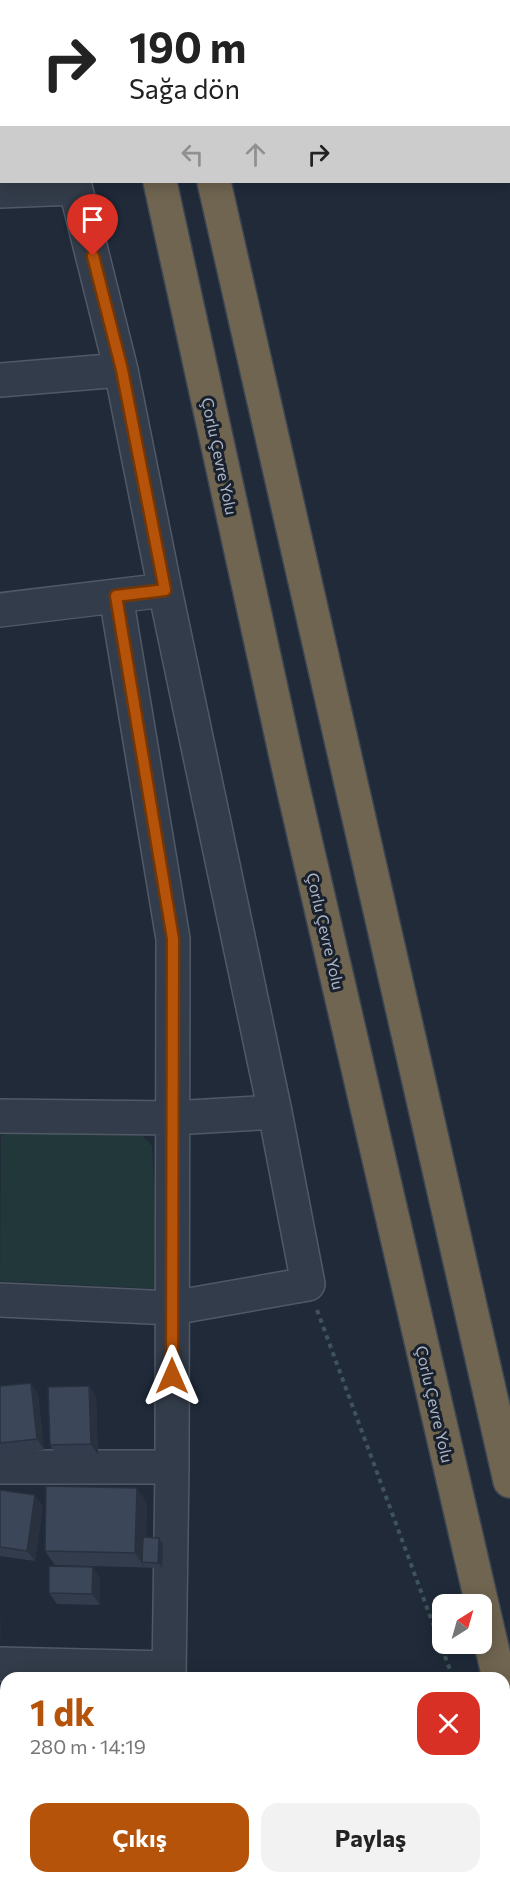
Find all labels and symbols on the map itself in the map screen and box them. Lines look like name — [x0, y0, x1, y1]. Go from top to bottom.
pin — [67, 194, 118, 256]
street label: Çorlu Çevre Yolu — [198, 396, 242, 516]
street label: Çorlu Çevre Yolu — [303, 871, 349, 991]
position arrow — [140, 1344, 204, 1408]
street label: Çorlu Çevre Yolu — [412, 1344, 458, 1464]
north arrow — [432, 1594, 492, 1654]

